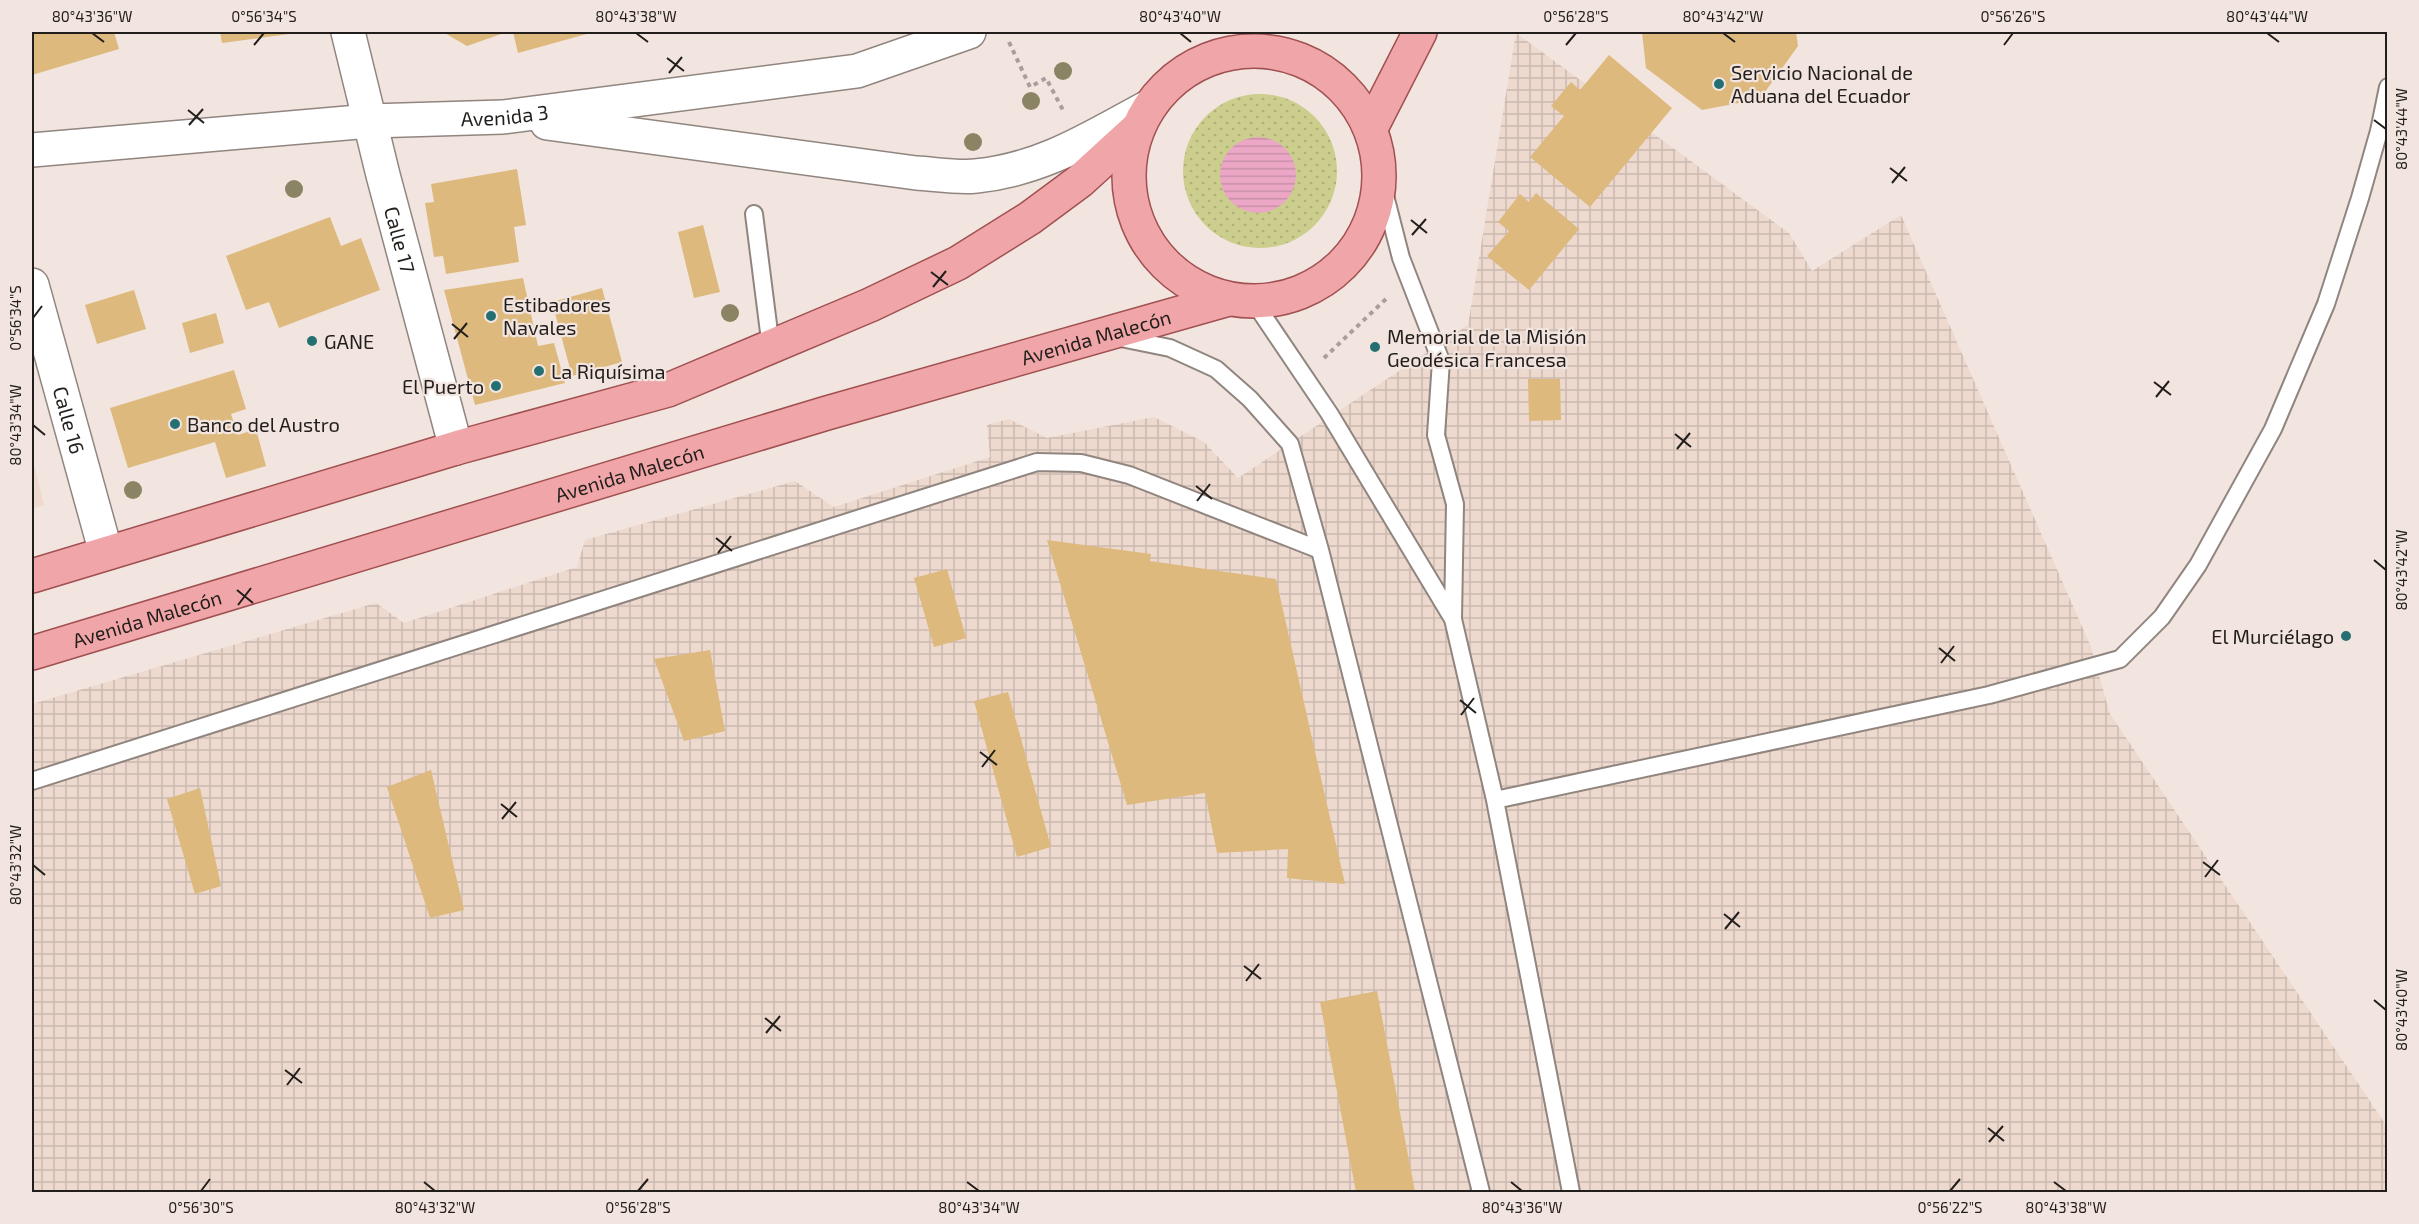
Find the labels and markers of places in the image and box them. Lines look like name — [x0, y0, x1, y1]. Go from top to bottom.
place label: Servicio Nacional de Aduana del Ecuador — [1731, 60, 1913, 107]
marker: Servicio Nacional de Aduana del Ecuador — [1712, 77, 1726, 91]
place label: Estibadores Navales — [503, 292, 611, 339]
marker: Estibadores Navales — [484, 309, 498, 323]
place label: Memorial de la Misión Geodésica Francesa — [1387, 324, 1587, 371]
place label: GANE — [324, 329, 374, 353]
marker: GANE — [305, 334, 319, 348]
marker: Memorial de la Misión Geodésica Francesa — [1368, 340, 1382, 354]
place label: La Riquísima — [551, 359, 665, 383]
marker: La Riquísima — [532, 364, 546, 378]
place label: El Puerto — [402, 374, 484, 398]
marker: El Puerto — [489, 379, 503, 393]
place label: Banco del Austro — [187, 412, 340, 436]
marker: Banco del Austro — [168, 417, 182, 431]
place label: El Murciélago — [2211, 624, 2334, 648]
marker: El Murciélago — [2339, 629, 2353, 643]

